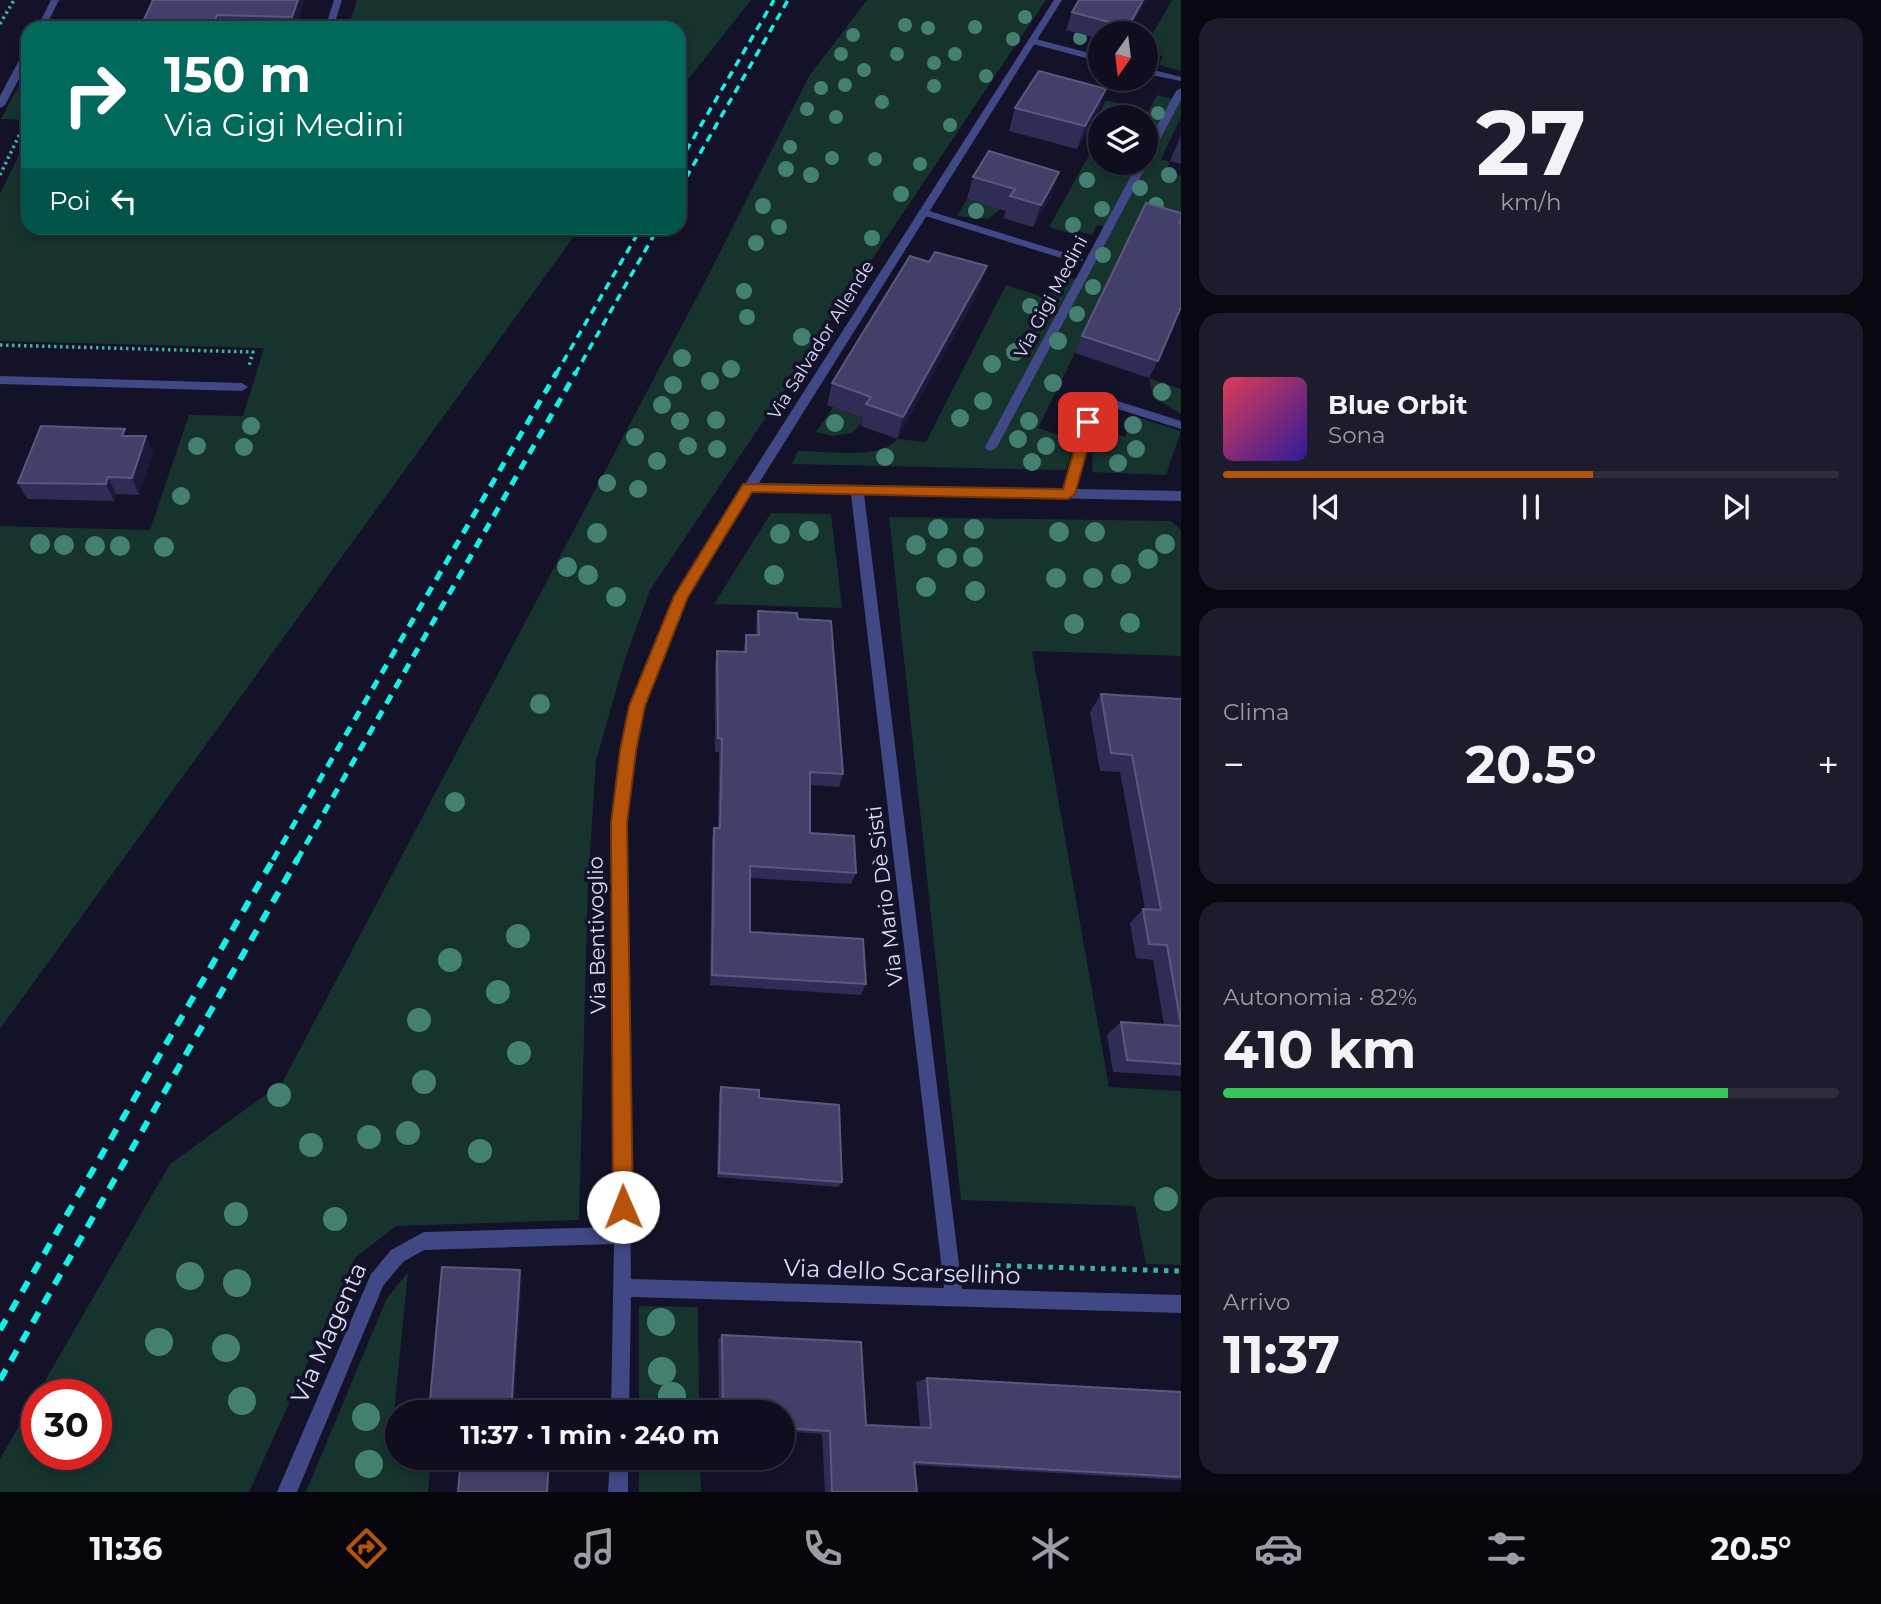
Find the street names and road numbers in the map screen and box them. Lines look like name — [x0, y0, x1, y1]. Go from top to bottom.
street label: Via Gigi Medini — [1010, 232, 1092, 362]
street label: Via Salvador Allende — [763, 256, 879, 423]
street label: Via Mario Dè Sisti — [861, 805, 908, 988]
street label: Via Bentivoglio — [583, 856, 610, 1014]
street label: Via dello Scarsellino — [783, 1253, 1021, 1290]
street label: Via Magenta — [285, 1258, 372, 1408]

